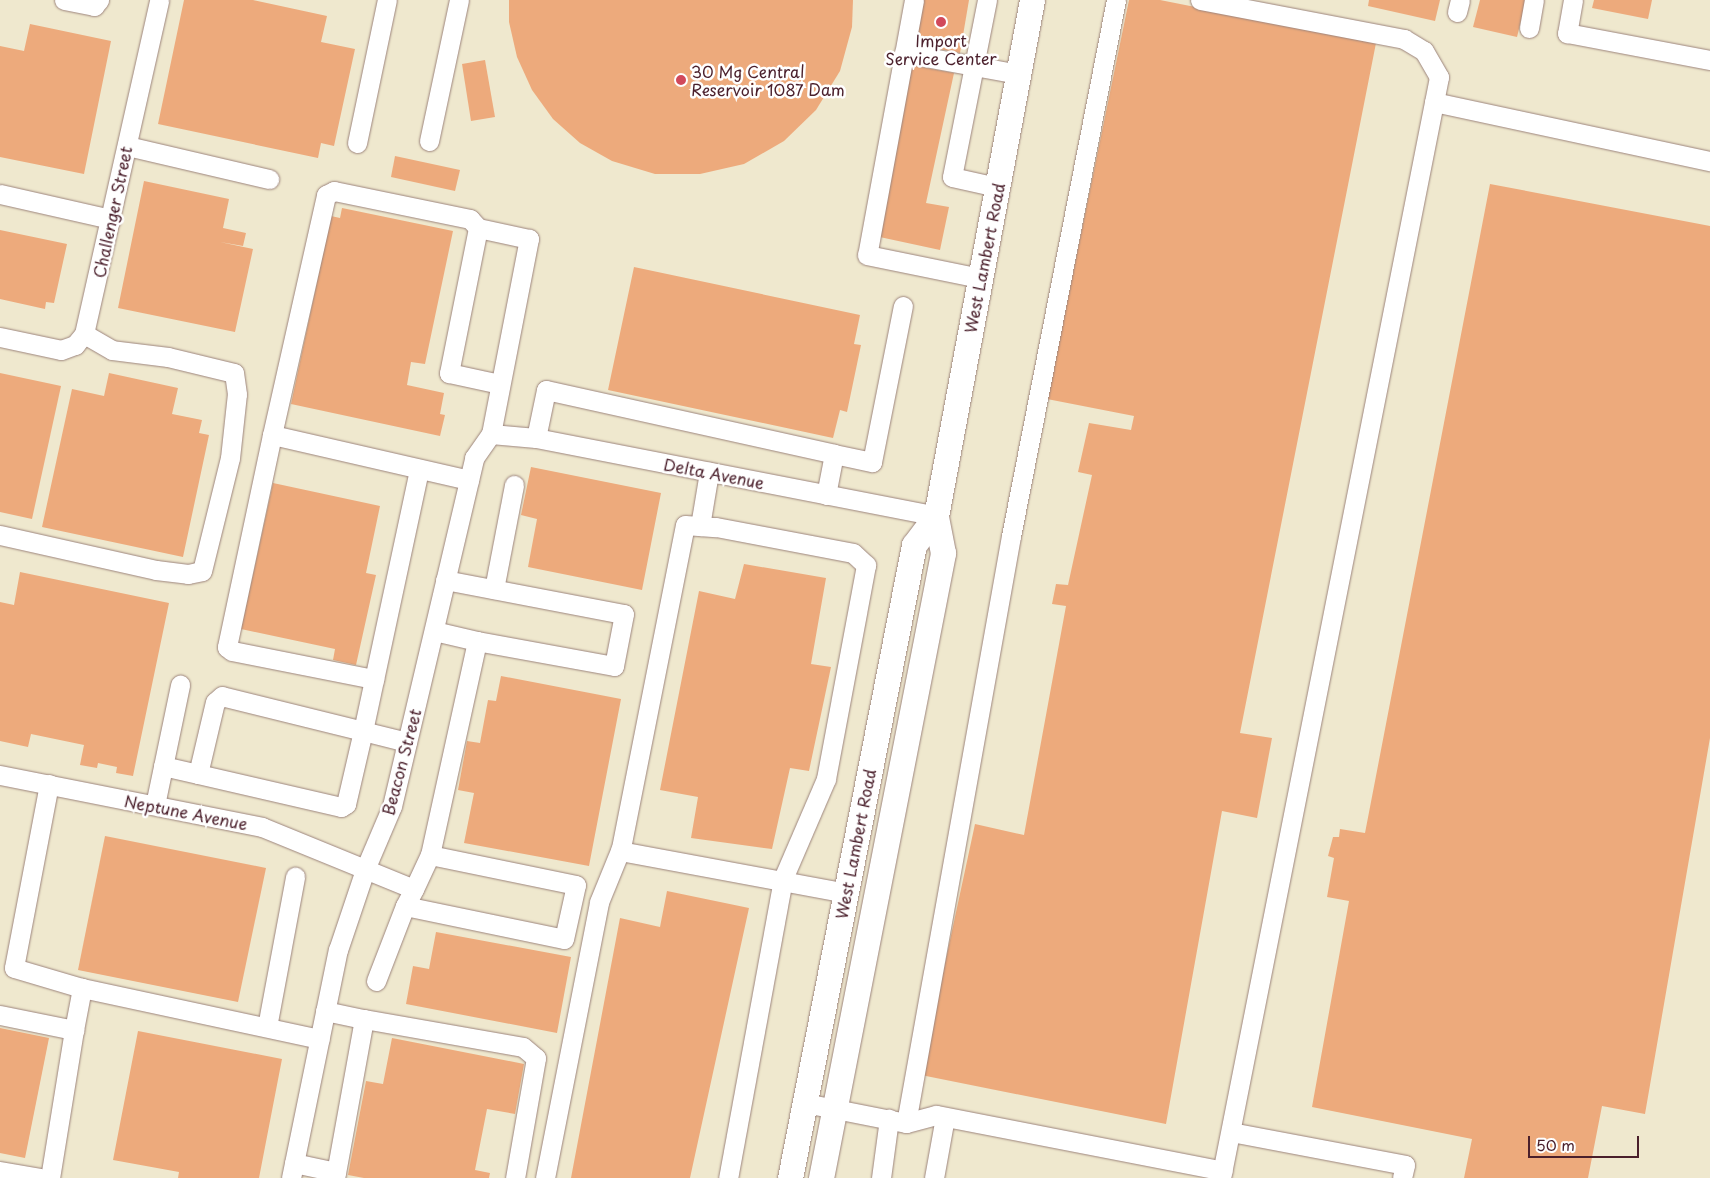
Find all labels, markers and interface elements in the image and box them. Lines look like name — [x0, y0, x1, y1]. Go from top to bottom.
marker: Import Service Center — [935, 16, 947, 28]
place label: Import Service Center — [885, 30, 997, 68]
place label: 30 Mg Central Reservoir 1087 Dam — [691, 61, 845, 99]
marker: 30 Mg Central Reservoir 1087 Dam — [675, 74, 687, 86]
street label: Challenger Street — [89, 144, 135, 280]
street label: West Lambert Road — [960, 182, 1008, 334]
street label: Delta Avenue — [662, 454, 766, 492]
street label: Beacon Street — [378, 707, 424, 817]
street label: West Lambert Road — [831, 768, 879, 920]
street label: Neptune Avenue — [123, 791, 249, 833]
scale bar — [1530, 1126, 1641, 1158]
text: 50 m — [1536, 1133, 1575, 1156]

